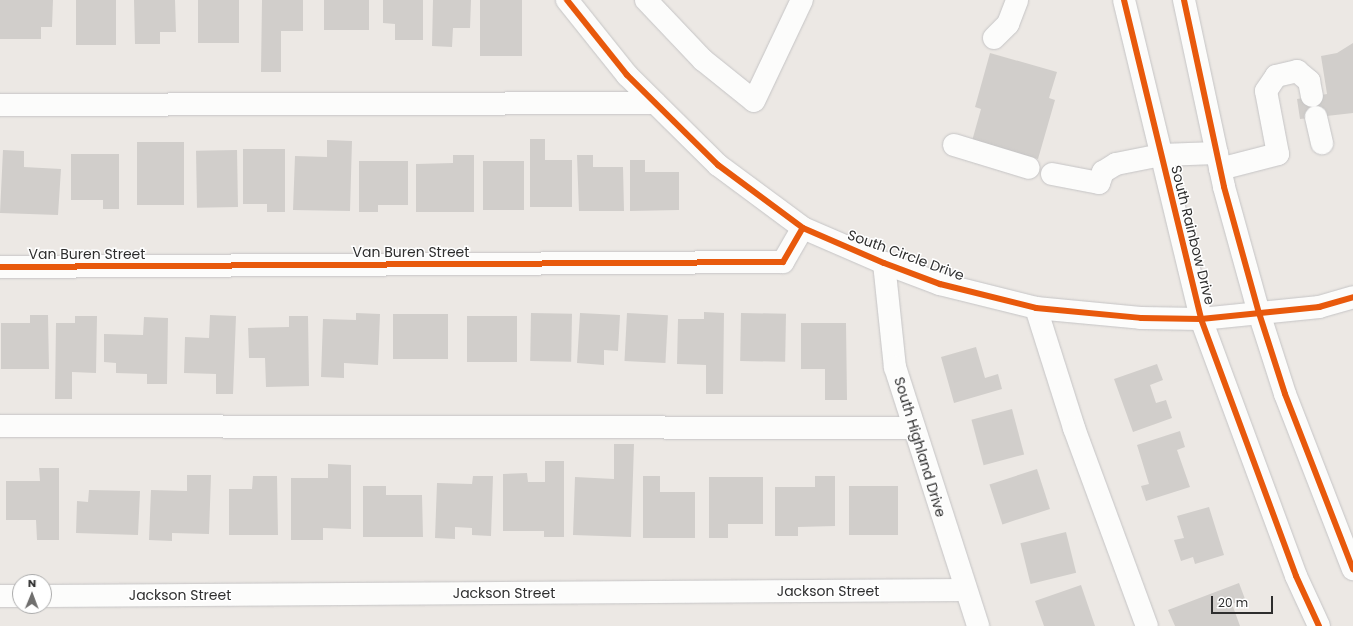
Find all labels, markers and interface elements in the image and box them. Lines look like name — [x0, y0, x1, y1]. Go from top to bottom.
street label: South Rainbow Drive — [1168, 164, 1218, 306]
street label: South Circle Drive — [845, 226, 967, 284]
street label: Van Buren Street — [353, 244, 469, 260]
street label: Van Buren Street — [29, 246, 145, 262]
street label: South Highland Drive — [891, 375, 949, 519]
north arrow — [12, 574, 52, 614]
text: N — [28, 575, 36, 591]
street label: Jackson Street — [777, 583, 879, 599]
street label: Jackson Street — [453, 585, 555, 601]
street label: Jackson Street — [129, 587, 231, 603]
scale bar — [1213, 588, 1275, 614]
text: 20 m — [1218, 594, 1248, 611]

